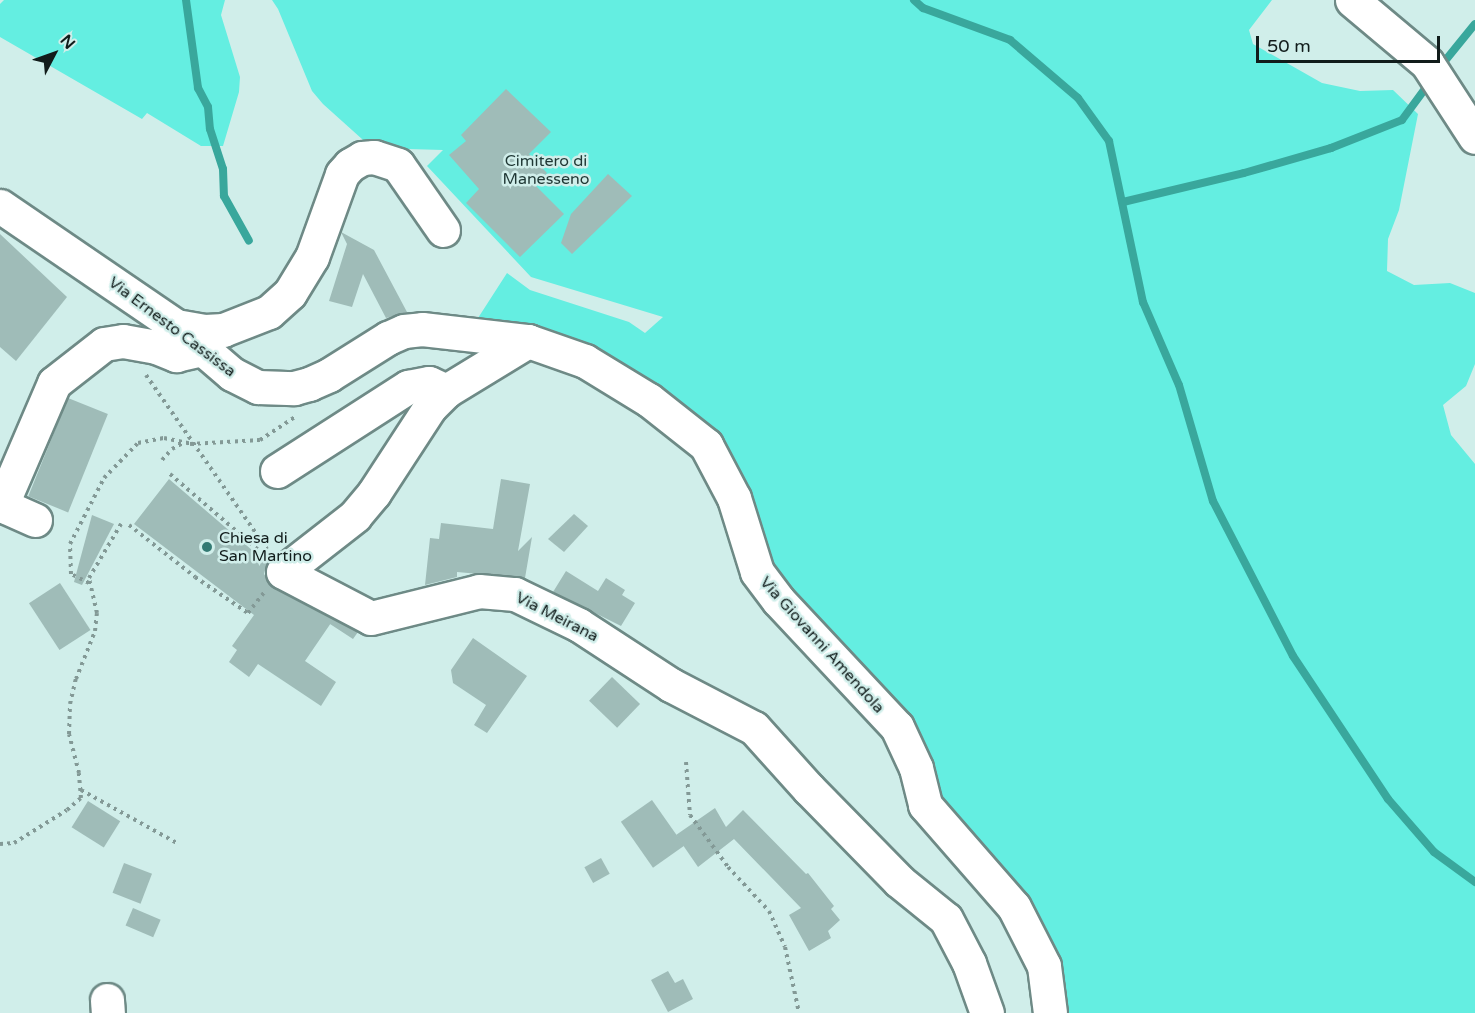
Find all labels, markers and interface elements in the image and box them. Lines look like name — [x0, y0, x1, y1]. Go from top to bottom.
north arrow — [24, 24, 84, 84]
scale bar — [1259, 24, 1444, 62]
text: N — [56, 31, 79, 54]
text: 50 m — [1267, 35, 1311, 57]
park label: Cimitero di Manesseno — [502, 151, 590, 189]
street label: Via Ernesto Cassissa — [105, 273, 239, 381]
place label: Chiesa di San Martino — [219, 528, 312, 566]
marker: Chiesa di San Martino — [200, 540, 214, 554]
street label: Via Giovanni Amendola — [756, 573, 888, 717]
street label: Via Meirana — [512, 588, 602, 646]

